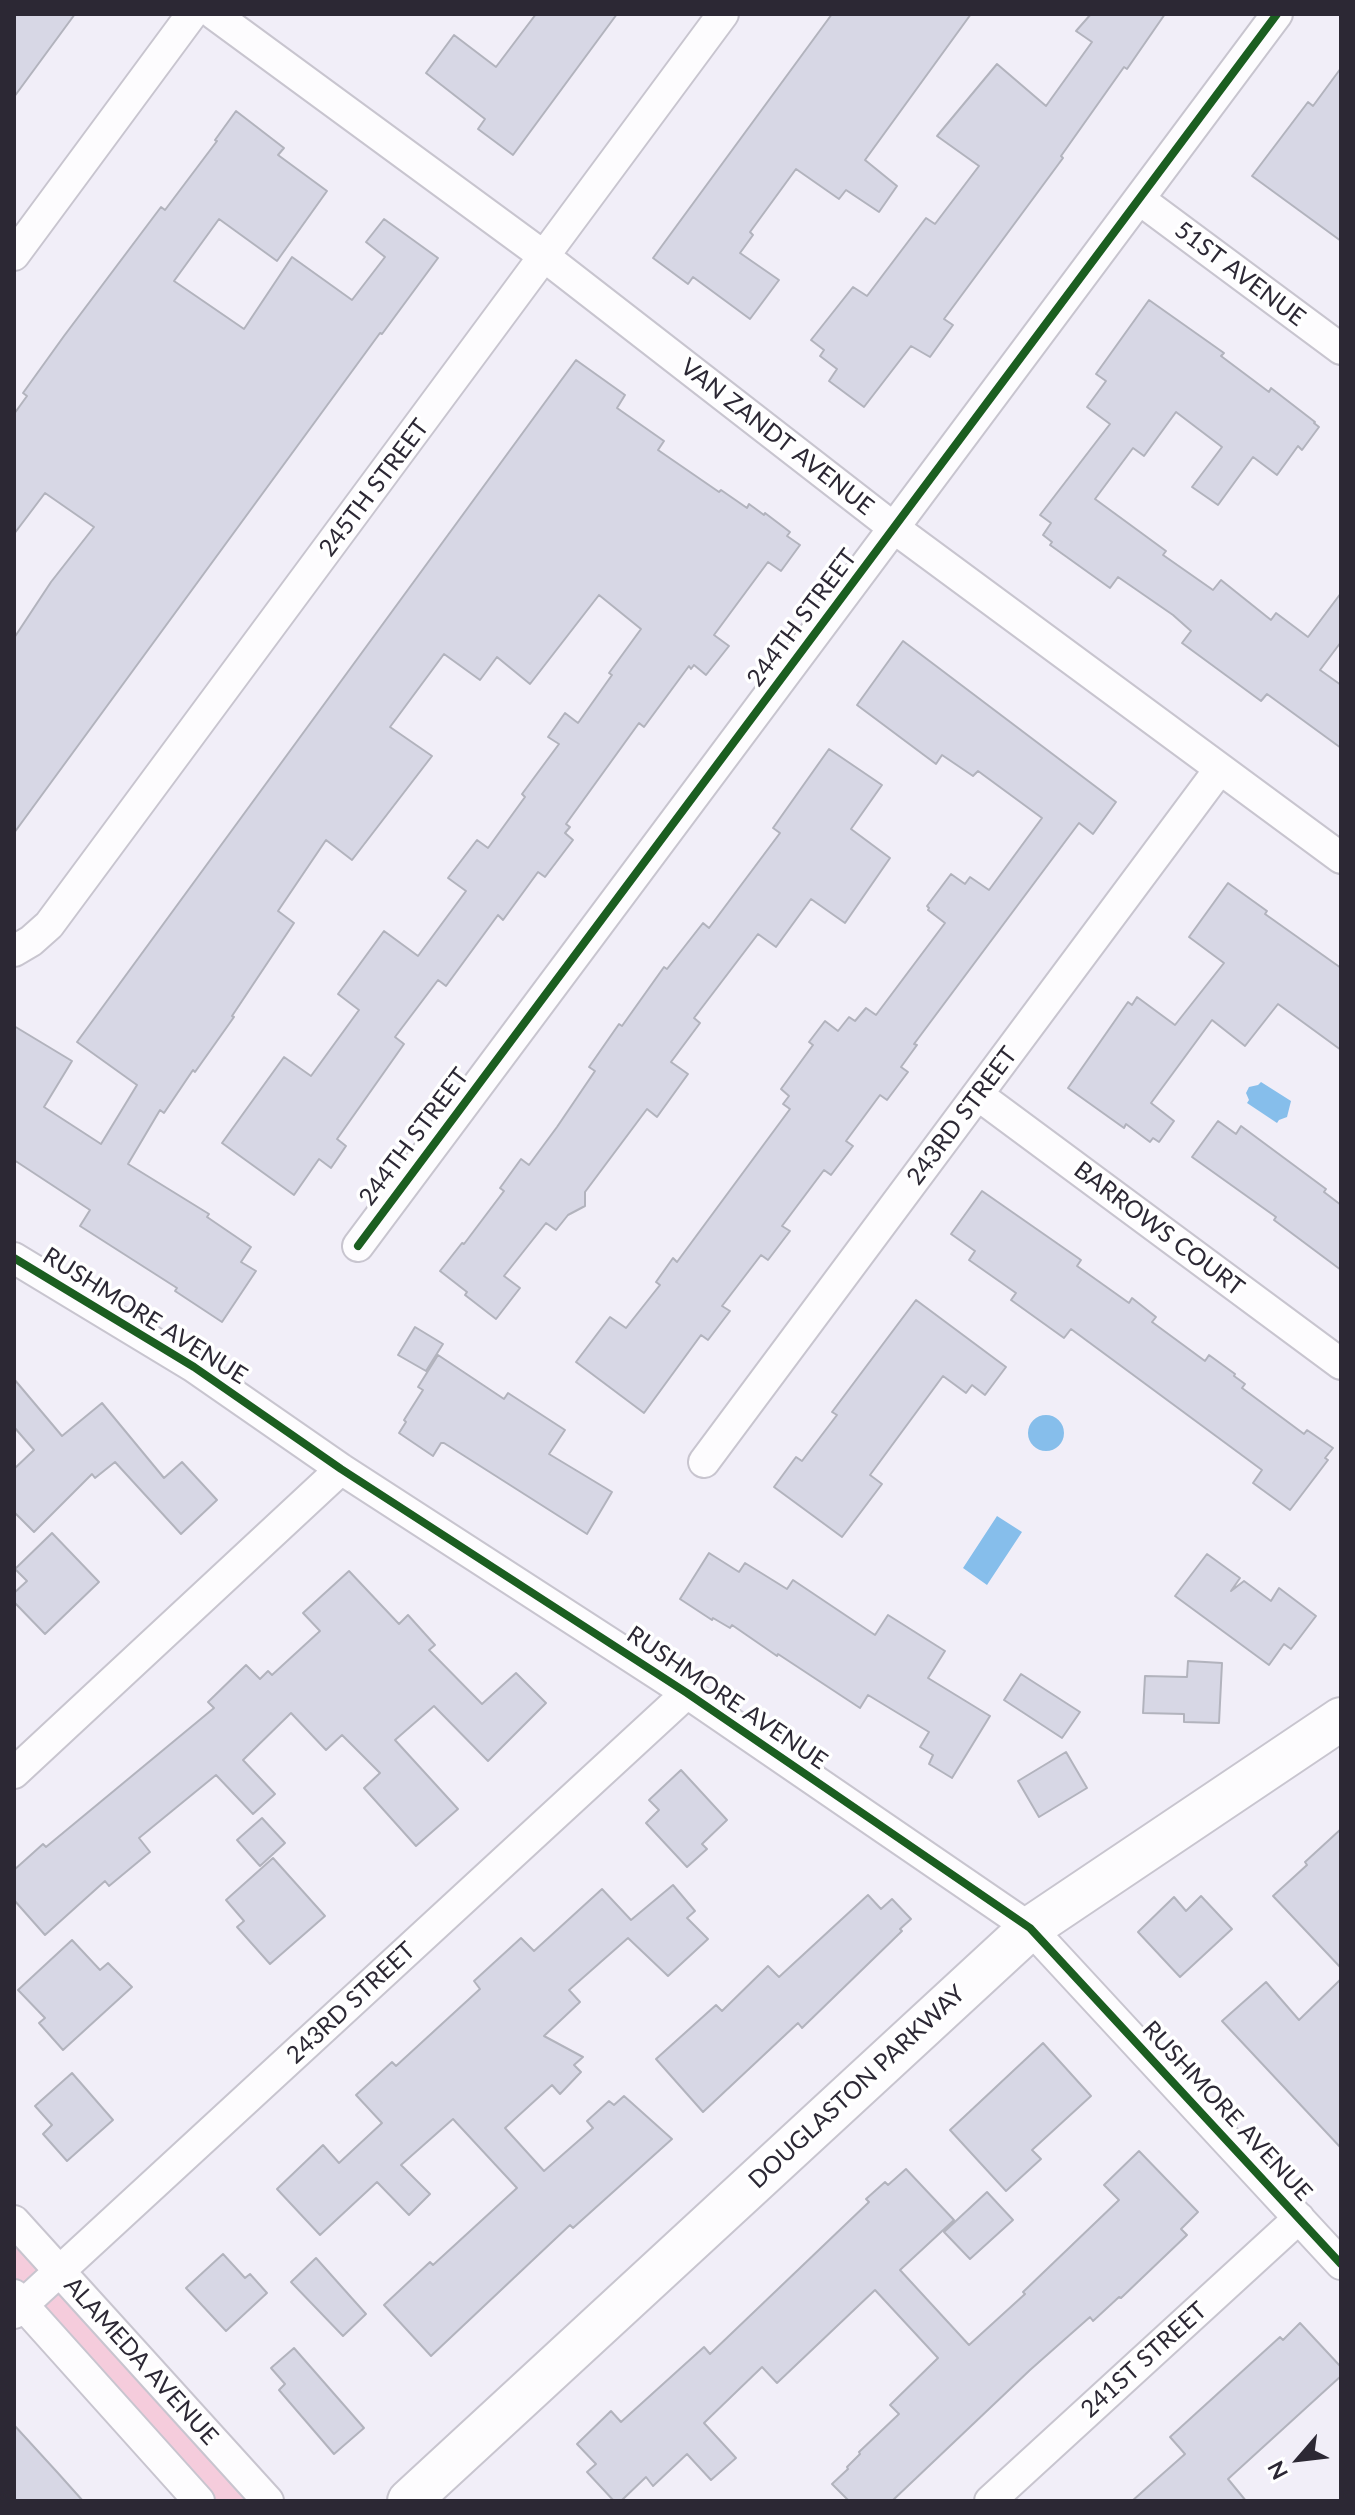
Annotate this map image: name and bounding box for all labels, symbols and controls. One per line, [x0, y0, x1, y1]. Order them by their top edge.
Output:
street label: 51ST AVENUE [1169, 216, 1311, 332]
street label: VAN ZANDT AVENUE [675, 353, 879, 521]
street label: 245TH STREET [313, 414, 435, 562]
street label: 244TH STREET [741, 544, 863, 692]
street label: 243RD STREET [901, 1041, 1023, 1191]
street label: 244TH STREET [353, 1063, 475, 1211]
street label: BARROWS COURT [1068, 1156, 1250, 1302]
street label: RUSHMORE AVENUE [38, 1241, 252, 1391]
street label: RUSHMORE AVENUE [621, 1620, 833, 1776]
street label: 243RD STREET [281, 1936, 421, 2070]
street label: DOUGLASTON PARKWAY [743, 1979, 971, 2195]
street label: RUSHMORE AVENUE [1136, 2015, 1318, 2207]
street label: ALAMEDA AVENUE [58, 2271, 224, 2451]
street label: 241ST STREET [1075, 2296, 1213, 2424]
north arrow [1259, 2419, 1339, 2499]
text: N [1261, 2457, 1293, 2484]

